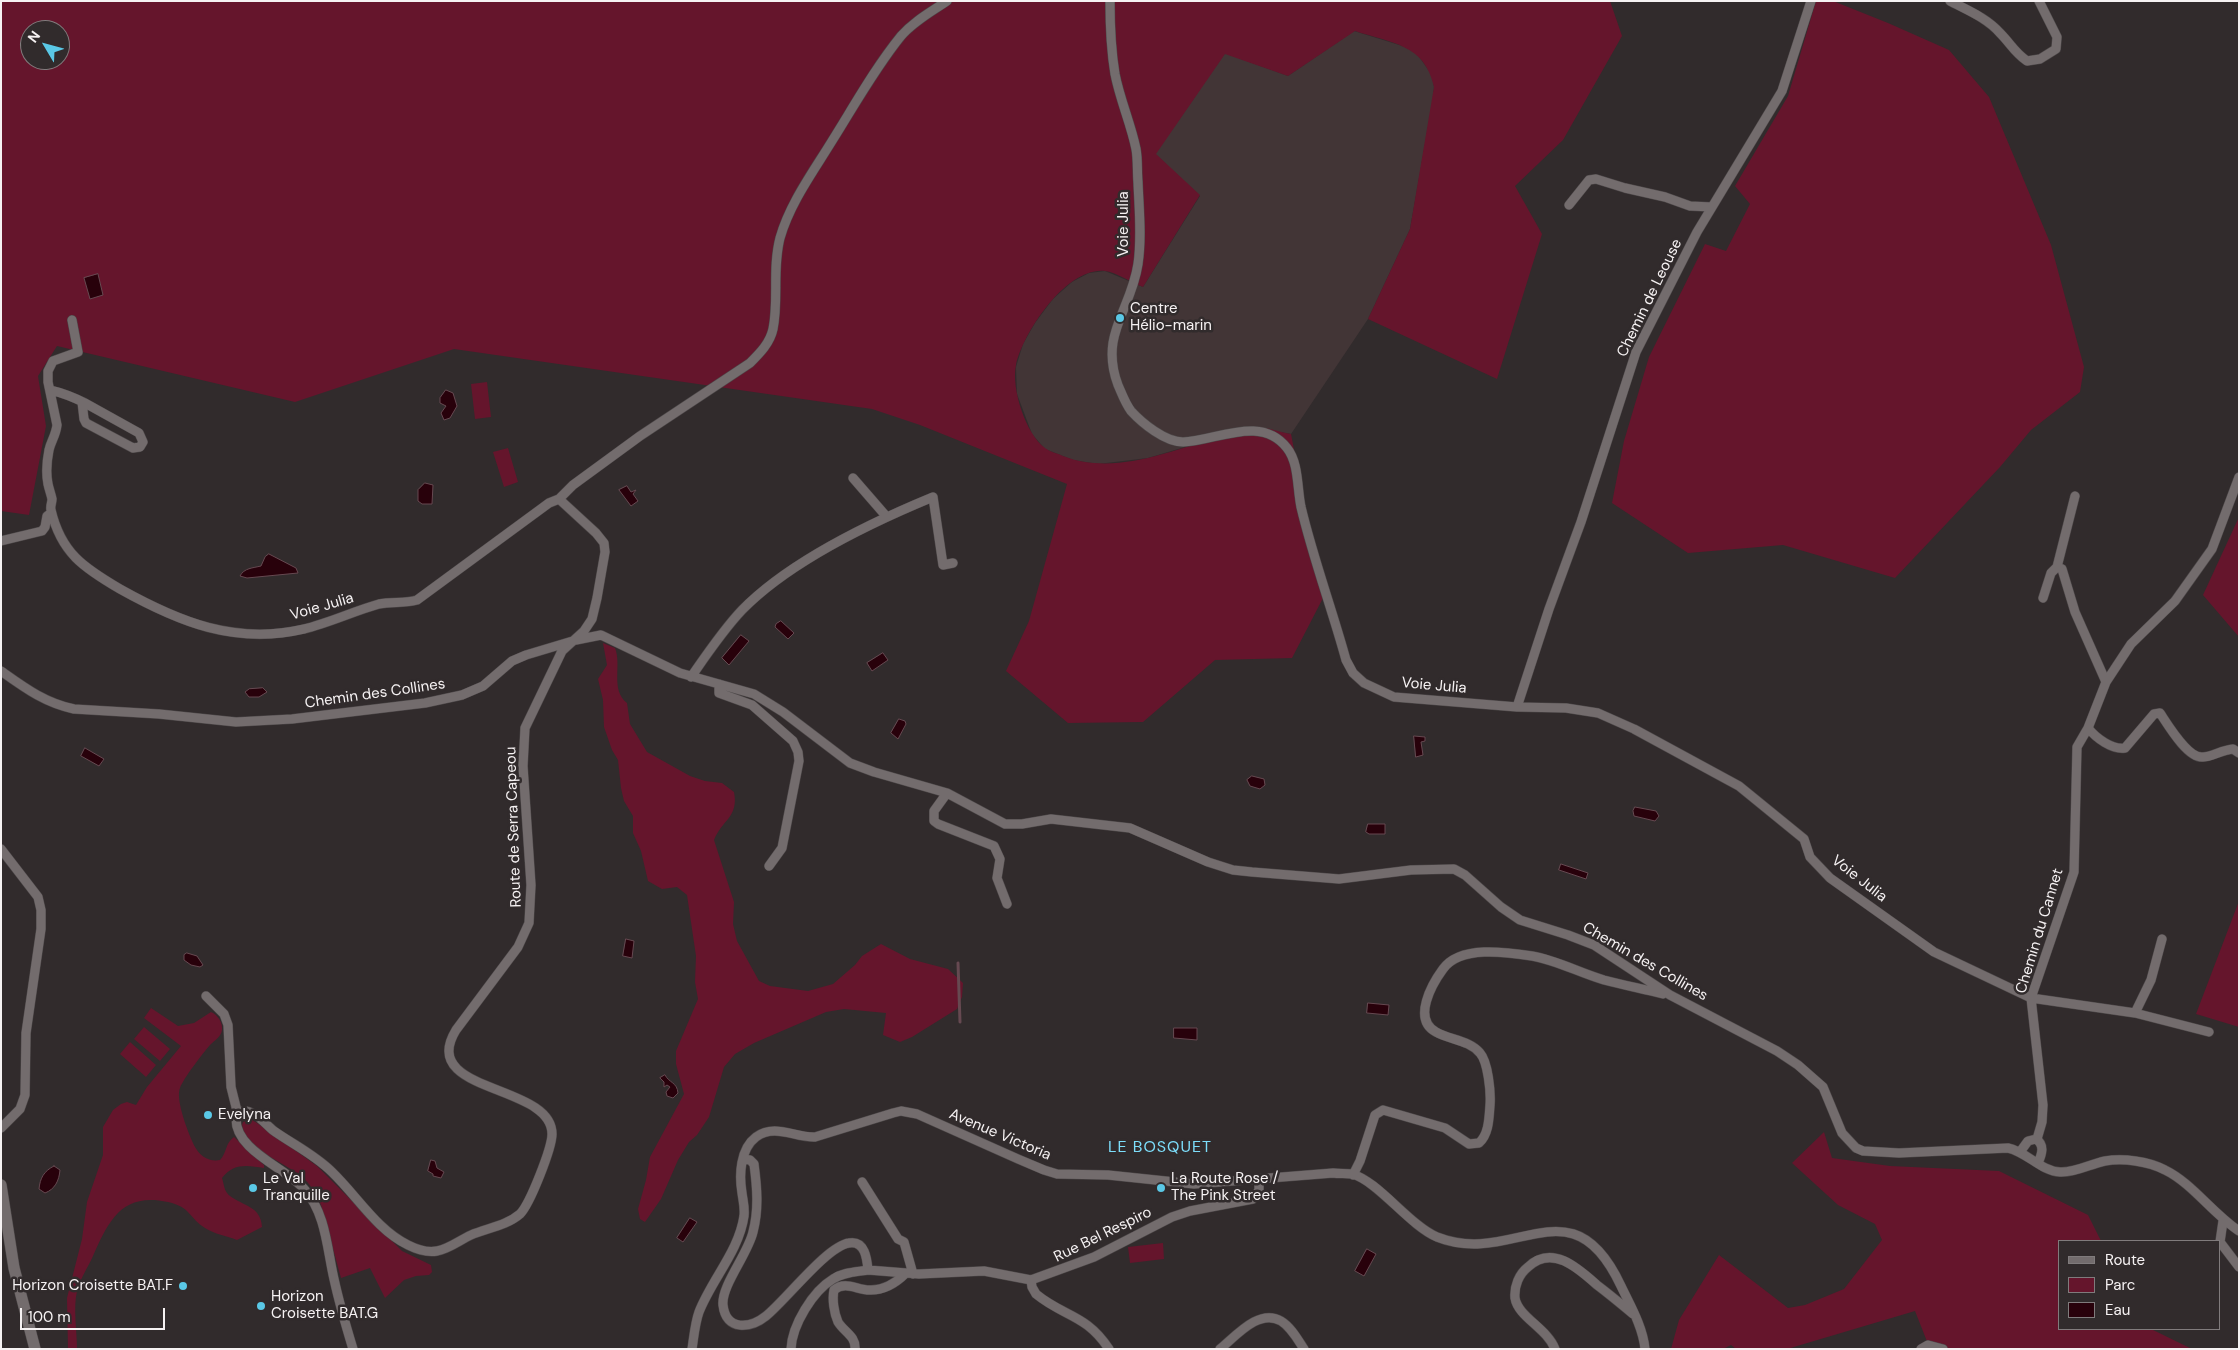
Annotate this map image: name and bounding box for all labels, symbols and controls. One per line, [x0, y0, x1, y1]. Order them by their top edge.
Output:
north arrow [20, 20, 70, 70]
text: N [24, 27, 44, 46]
street label: Voie Julia [1115, 191, 1133, 257]
street label: Chemin de Leouse [1614, 236, 1686, 360]
place label: Centre Hélio-marin [1130, 300, 1212, 335]
marker: Centre Hélio-marin [1114, 312, 1126, 324]
street label: Voie Julia [288, 589, 356, 625]
street label: Voie Julia [1401, 674, 1467, 698]
street label: Chemin des Collines [304, 675, 446, 713]
street label: Route de Serra Capeou [502, 746, 526, 908]
street label: Voie Julia [1828, 852, 1890, 906]
street label: Chemin du Cannet [2012, 866, 2068, 996]
street label: Chemin des Collines [1579, 919, 1711, 1005]
street label: Avenue Victoria [946, 1105, 1054, 1165]
place label: Evelyna [218, 1106, 271, 1124]
marker: Evelyna [202, 1109, 214, 1121]
district label: LE BOSQUET [1107, 1138, 1213, 1158]
place label: Le Val Tranquille [263, 1170, 330, 1205]
place label: La Route Rose / The Pink Street [1171, 1170, 1278, 1205]
marker: Le Val Tranquille [247, 1182, 259, 1194]
marker: La Route Rose / The Pink Street [1155, 1182, 1167, 1194]
street label: Rue Bel Respiro [1051, 1204, 1155, 1266]
legend [2058, 1240, 2220, 1330]
text: Route [2105, 1250, 2145, 1270]
text: Parc [2105, 1275, 2135, 1295]
place label: Horizon Croisette BAT.F [12, 1277, 173, 1295]
marker: Horizon Croisette BAT.F [177, 1280, 189, 1292]
place label: Horizon Croisette BAT.G [271, 1288, 378, 1323]
scale bar [22, 1298, 168, 1330]
marker: Horizon Croisette BAT.G [255, 1300, 267, 1312]
text: Eau [2105, 1300, 2130, 1320]
text: 100 m [28, 1307, 71, 1327]

